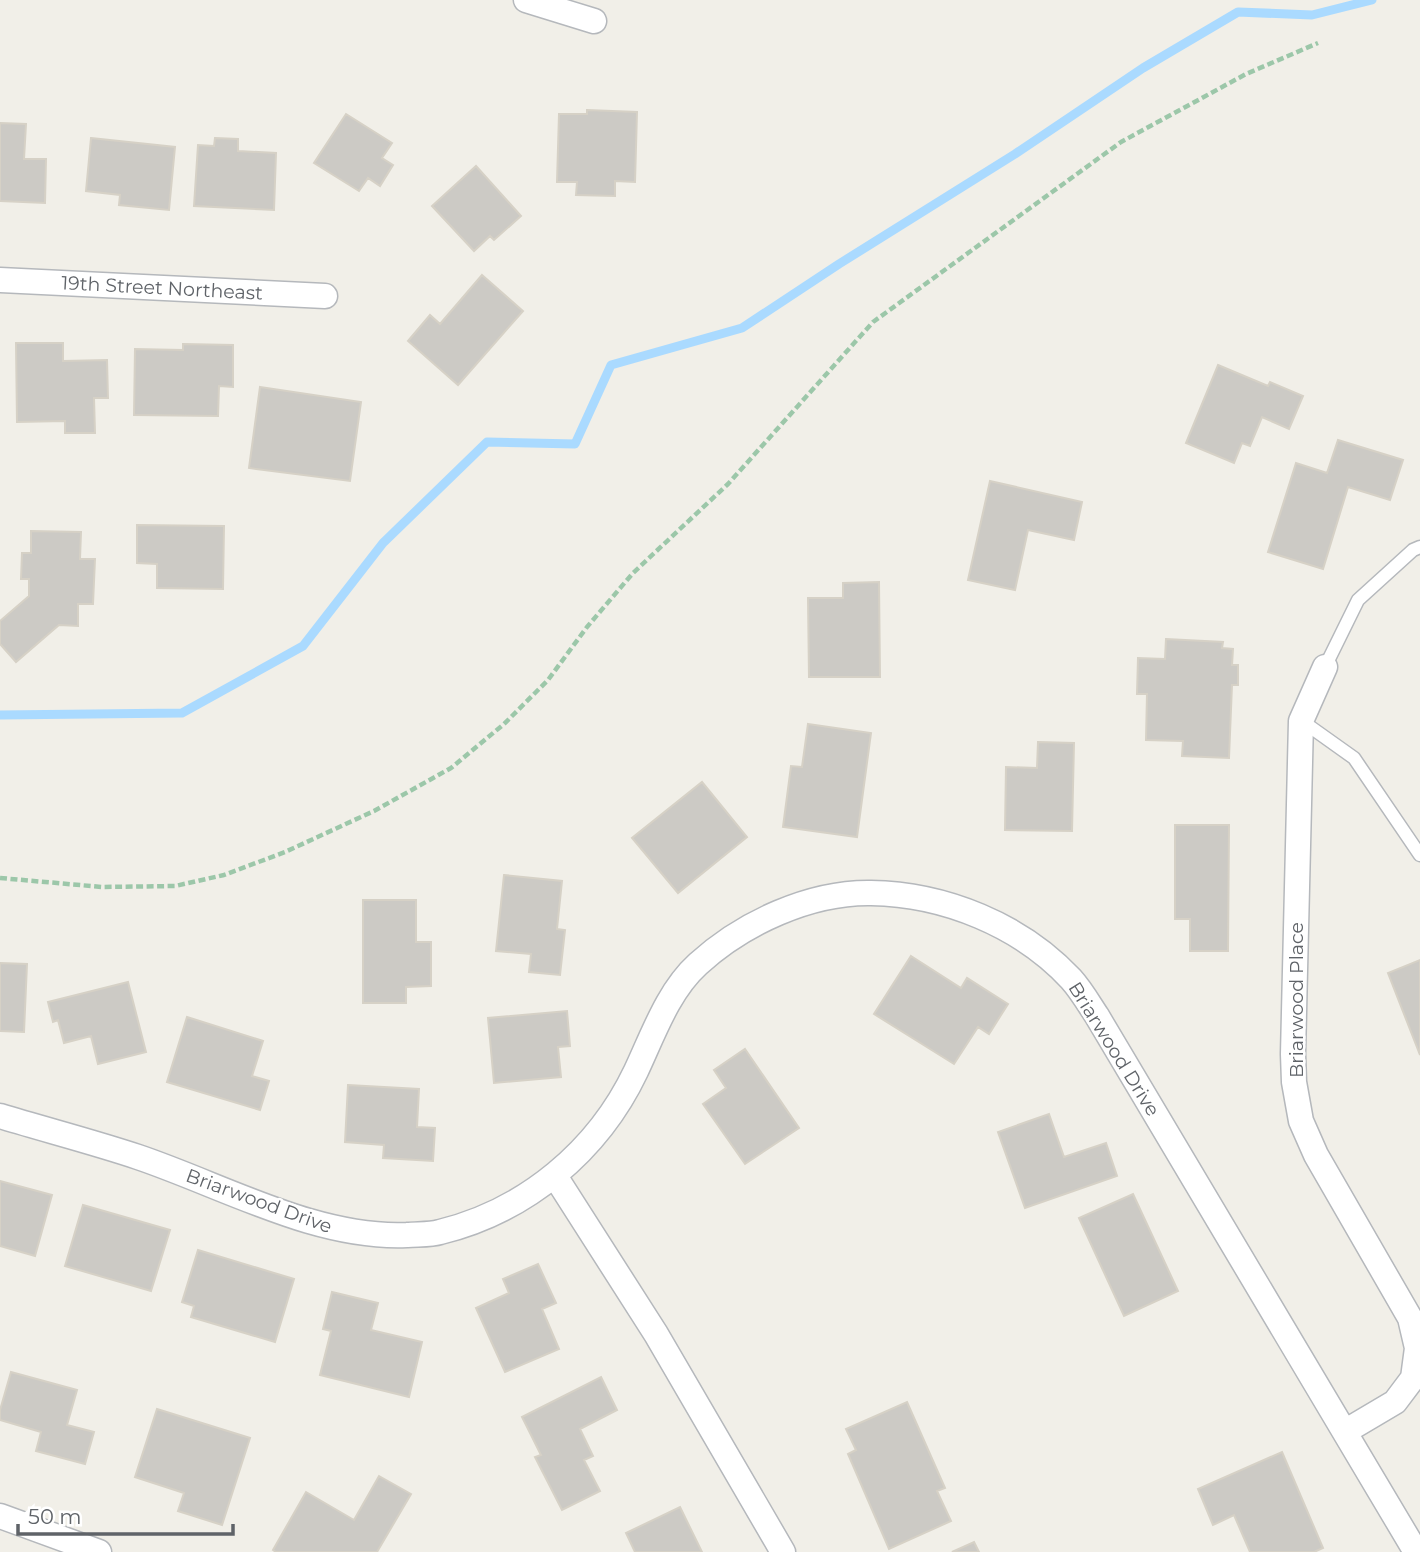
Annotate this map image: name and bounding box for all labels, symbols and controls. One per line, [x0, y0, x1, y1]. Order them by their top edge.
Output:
street label: 19th Street Northeast [61, 271, 264, 305]
street label: Briarwood Place [1285, 922, 1308, 1078]
street label: Briarwood Drive [1063, 978, 1165, 1120]
street label: Briarwood Drive [183, 1164, 335, 1238]
scale bar [18, 1492, 233, 1536]
text: 50 m [28, 1504, 82, 1529]

